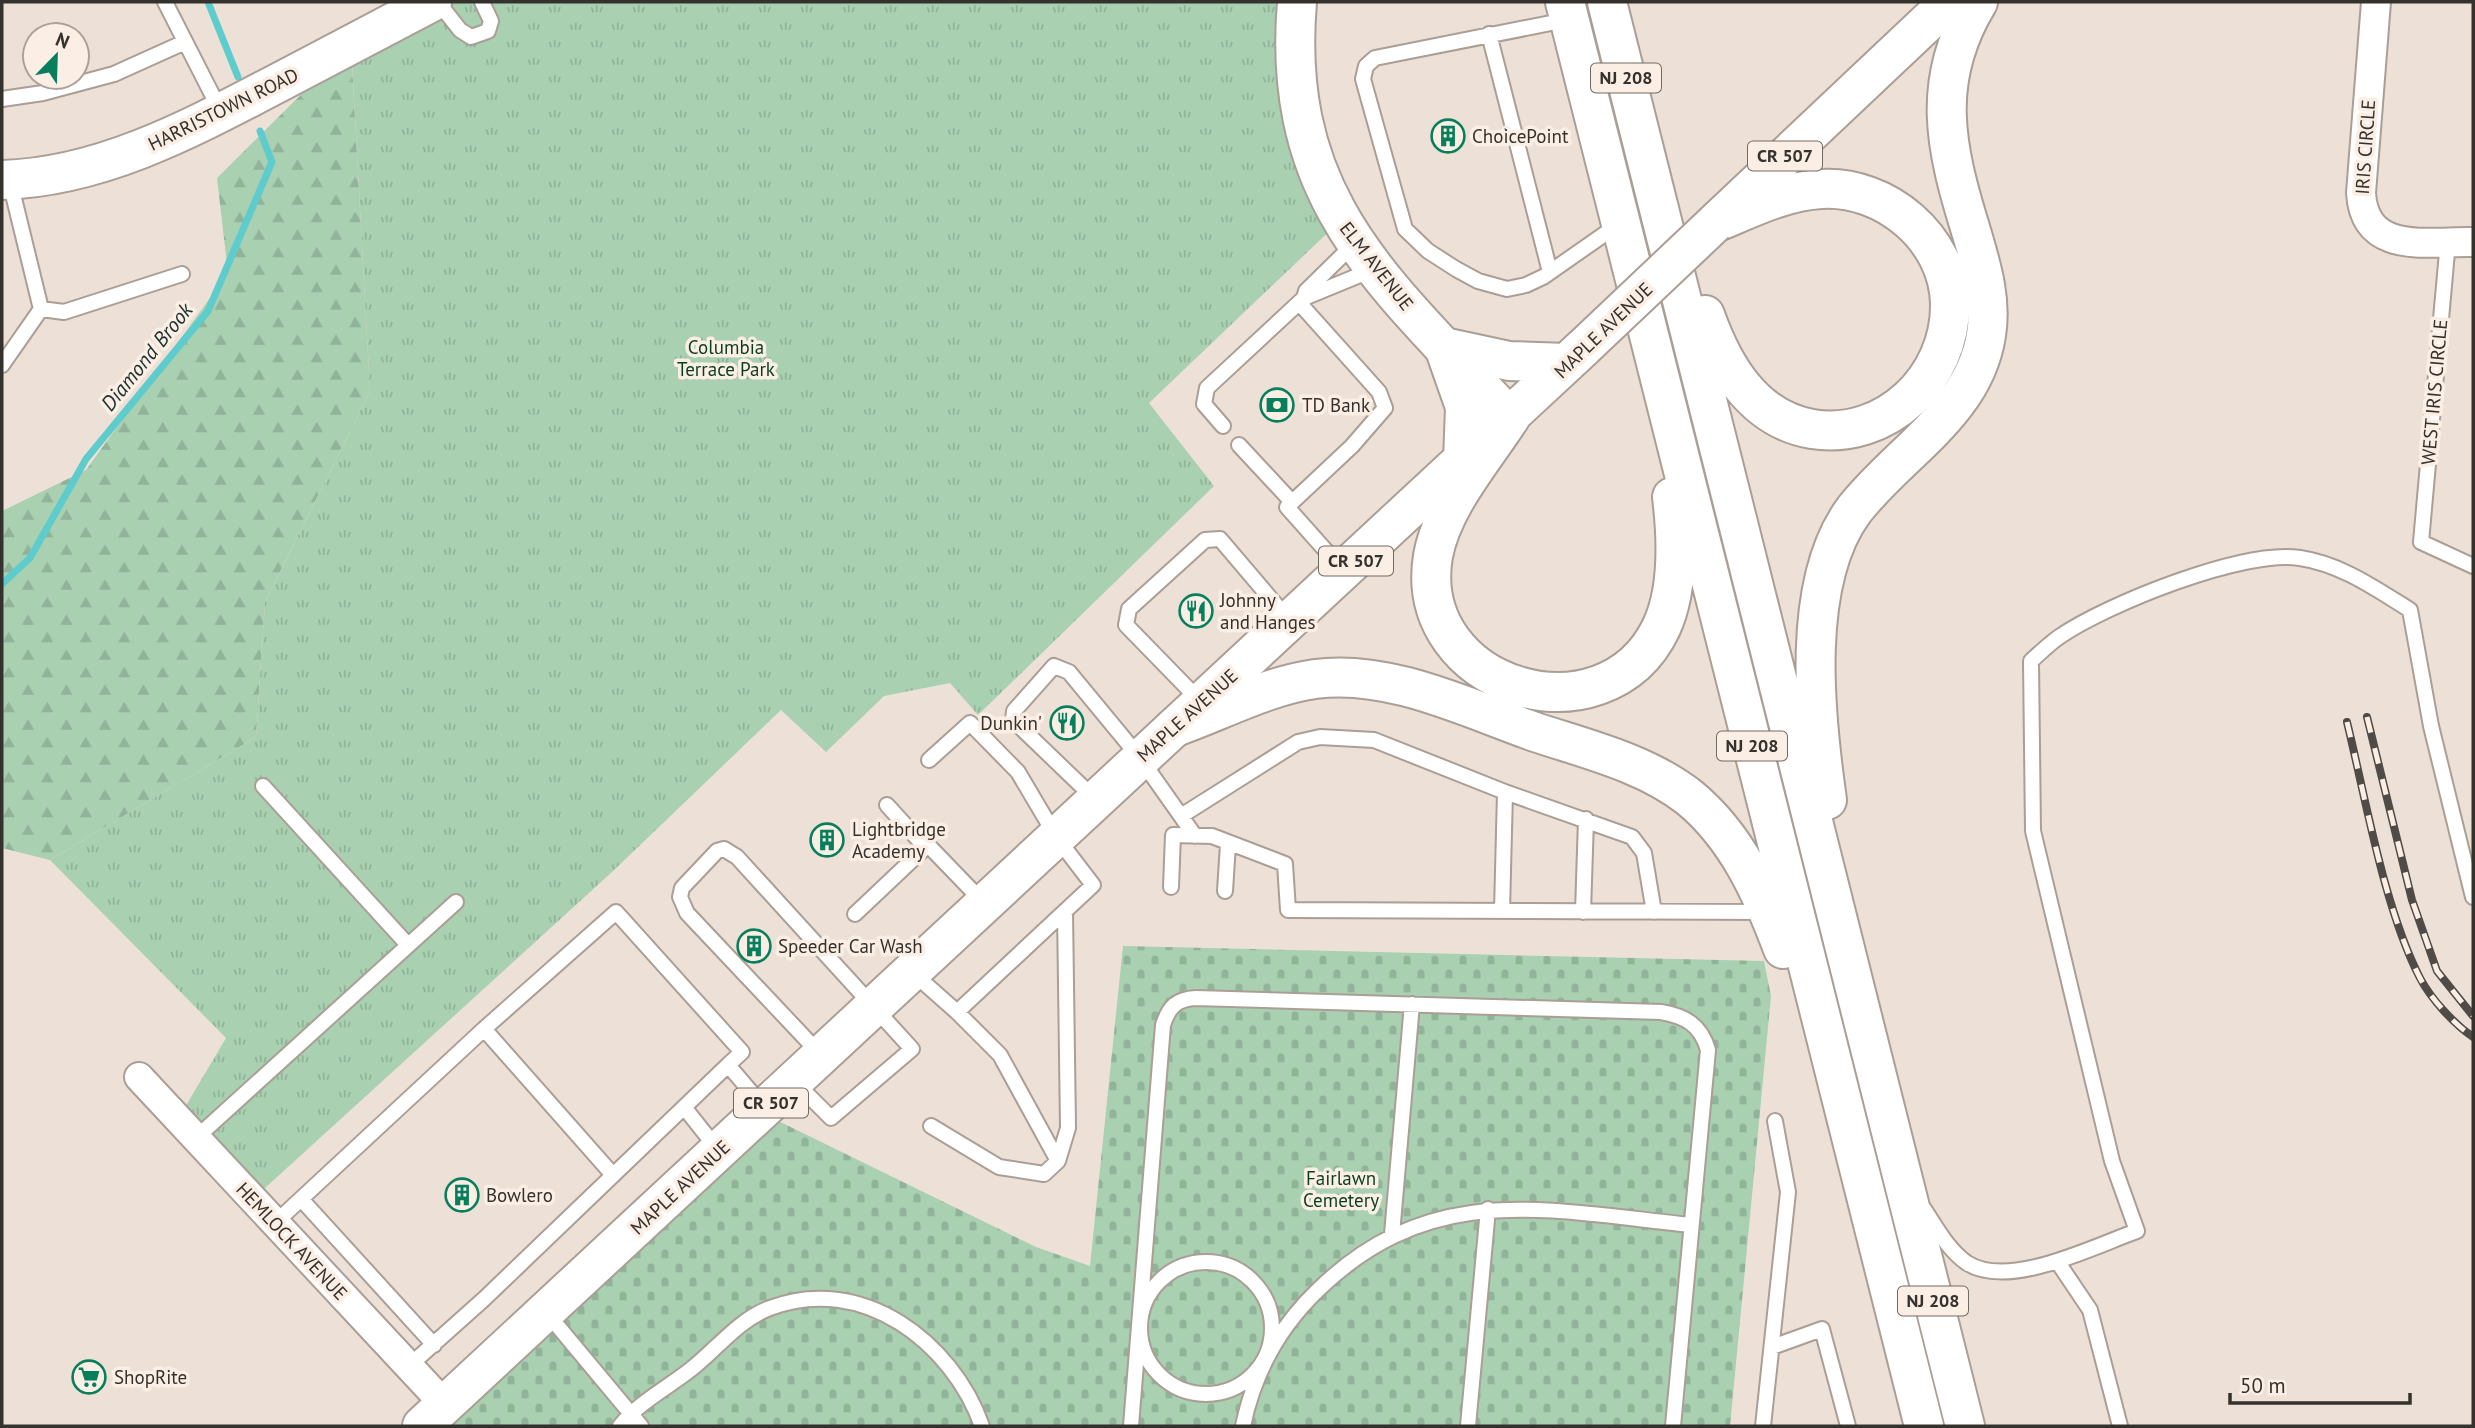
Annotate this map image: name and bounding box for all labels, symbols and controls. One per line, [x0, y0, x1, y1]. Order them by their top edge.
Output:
north arrow [21, 21, 91, 91]
text: N [52, 27, 73, 54]
street label: HARRISTOWN ROAD [144, 62, 302, 156]
road number: NJ 208 [1591, 64, 1661, 92]
street label: IRIS CIRCLE [2350, 99, 2380, 195]
building icon: ChoicePoint [1429, 117, 1467, 155]
place label: ChoicePoint [1472, 124, 1569, 148]
road number: CR 507 [1748, 141, 1822, 170]
street label: ELM AVENUE [1335, 217, 1419, 315]
street label: MAPLE AVENUE [1549, 277, 1657, 383]
water label: Diamond Brook [95, 296, 199, 416]
street label: WEST IRIS CIRCLE [2416, 318, 2452, 466]
park label: Columbia Terrace Park [677, 335, 775, 381]
bank icon: TD Bank [1258, 386, 1296, 424]
place label: TD Bank [1302, 393, 1370, 417]
road number: CR 507 [1319, 546, 1393, 576]
place label: Johnny and Hanges [1219, 588, 1316, 634]
restaurant icon: Johnny and Hanges [1177, 592, 1215, 630]
street label: MAPLE AVENUE [1131, 663, 1243, 767]
restaurant icon: Dunkin' [1048, 704, 1086, 742]
place label: Dunkin' [980, 711, 1042, 735]
road number: NJ 208 [1717, 732, 1787, 760]
place label: Lightbridge Academy [852, 817, 946, 863]
building icon: Lightbridge Academy [808, 821, 846, 859]
building icon: Speeder Car Wash [735, 927, 773, 965]
place label: Speeder Car Wash [778, 934, 923, 958]
road number: CR 507 [734, 1088, 808, 1118]
street label: MAPLE AVENUE [625, 1135, 735, 1239]
park label: Fairlawn Cemetery [1303, 1166, 1379, 1212]
building icon: Bowlero [443, 1176, 481, 1214]
street label: HEMLOCK AVENUE [231, 1177, 353, 1305]
place label: Bowlero [486, 1183, 553, 1207]
road number: NJ 208 [1898, 1286, 1968, 1316]
supermarket icon: ShopRite [70, 1358, 108, 1396]
scale bar [2230, 1362, 2410, 1406]
place label: ShopRite [114, 1365, 187, 1389]
text: 50 m [2240, 1372, 2286, 1399]

